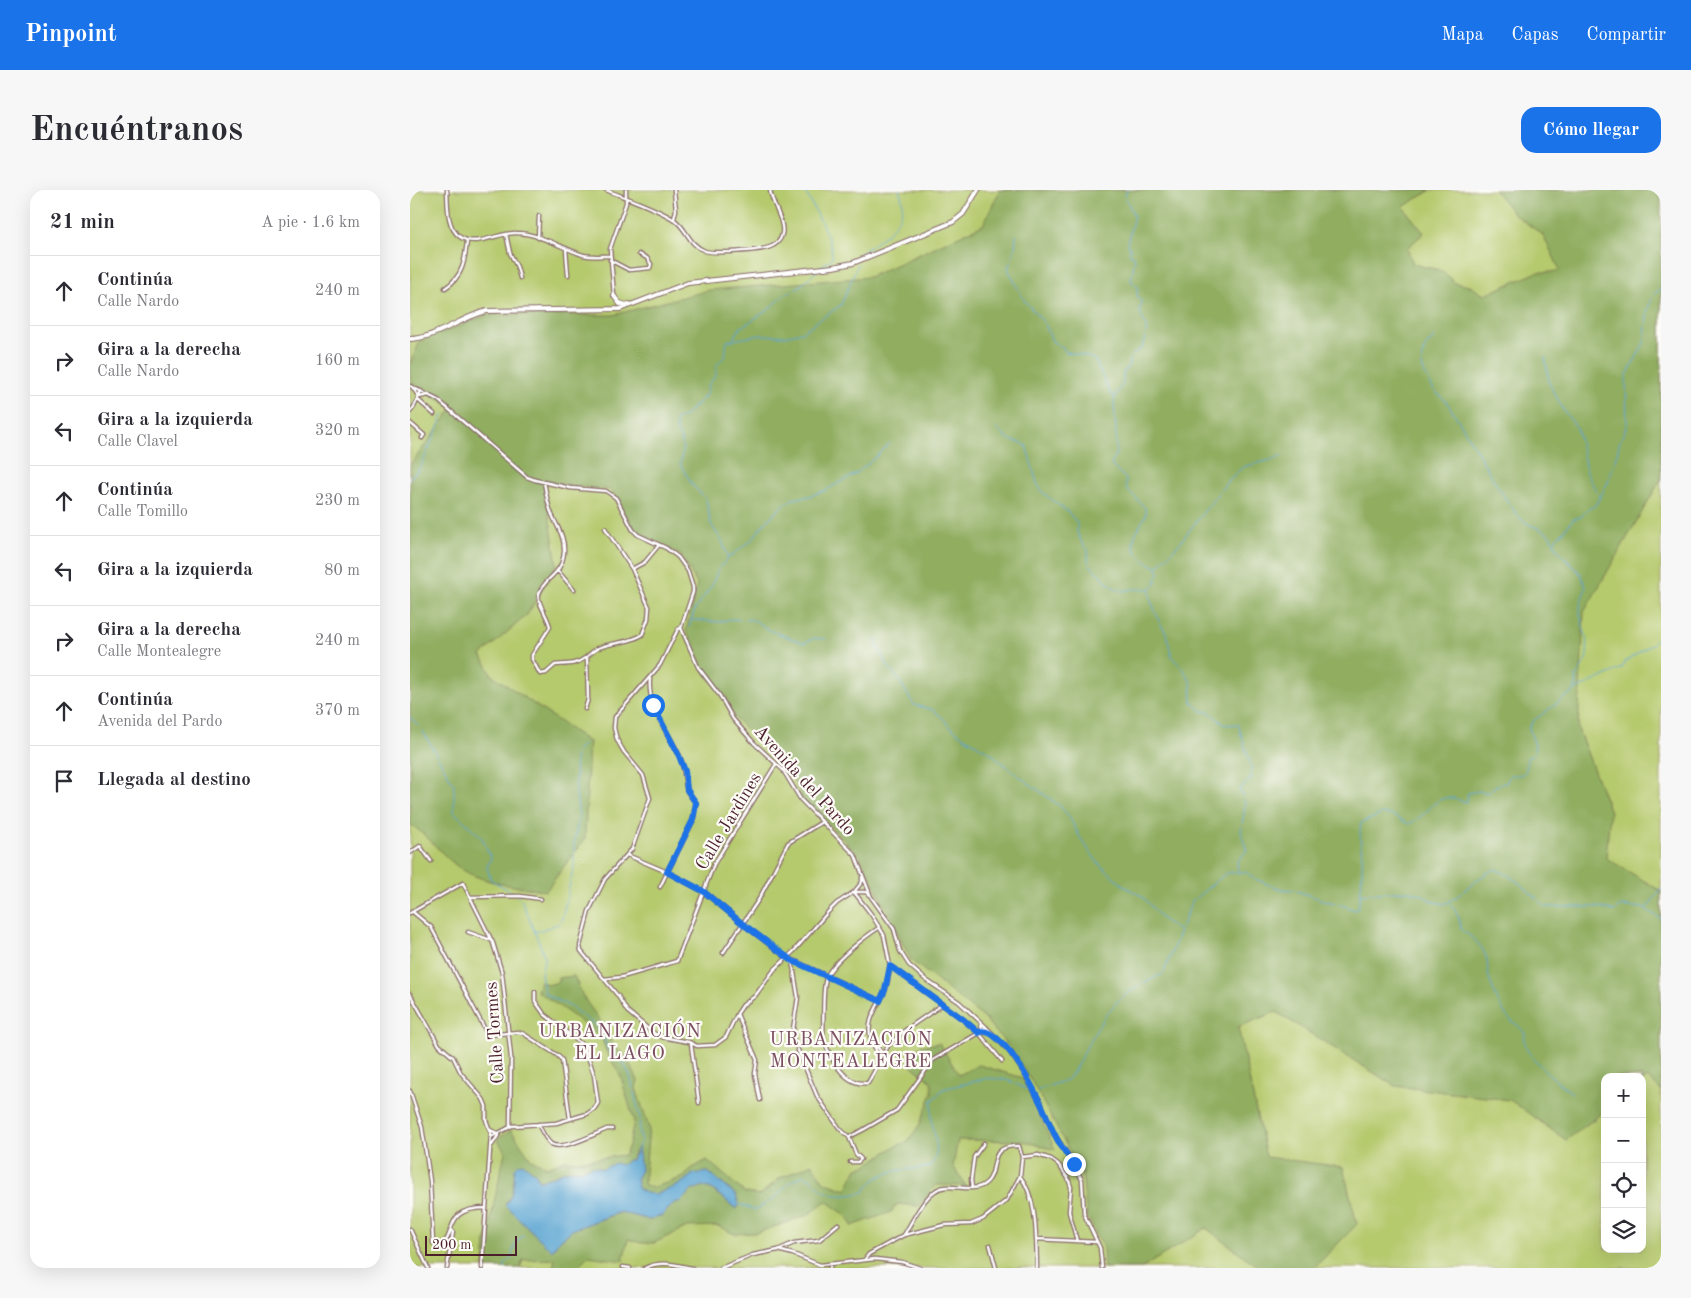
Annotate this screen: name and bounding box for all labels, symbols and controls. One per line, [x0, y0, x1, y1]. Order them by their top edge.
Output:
text: Pinpoint [25, 23, 117, 47]
text: Mapa [1441, 26, 1484, 44]
text: Capas [1512, 26, 1559, 44]
text: Compartir [1587, 26, 1666, 44]
button: Cómo llegar [1521, 107, 1661, 153]
text: Encuéntranos [30, 113, 243, 148]
text: 21 min [50, 212, 115, 233]
text: A pie · 1.6 km [261, 215, 360, 231]
text: Continúa [97, 271, 173, 290]
icon: ahead [50, 277, 78, 305]
text: 240 m [315, 283, 360, 299]
text: Calle Nardo [97, 294, 179, 310]
text: Gira a la derecha [97, 341, 241, 360]
icon: right [50, 347, 78, 375]
text: 160 m [315, 353, 360, 369]
text: Calle Nardo [97, 364, 179, 380]
text: Gira a la izquierda [97, 411, 253, 430]
icon: left [50, 417, 78, 445]
text: 320 m [315, 423, 360, 439]
text: Calle Clavel [97, 434, 178, 450]
text: Continúa [97, 481, 173, 500]
icon: ahead [50, 487, 78, 515]
text: 230 m [315, 493, 360, 509]
text: Calle Tomillo [97, 504, 188, 520]
icon: left [50, 557, 78, 585]
text: Gira a la izquierda [97, 561, 253, 580]
text: 80 m [324, 563, 360, 579]
text: Gira a la derecha [97, 621, 241, 640]
icon: right [50, 627, 78, 655]
text: 240 m [315, 633, 360, 649]
text: Calle Montealegre [97, 644, 221, 660]
text: Continúa [97, 691, 173, 710]
route start [642, 694, 665, 717]
icon: ahead [50, 697, 78, 725]
text: 370 m [315, 703, 360, 719]
text: Avenida del Pardo [97, 714, 222, 730]
street label: Avenida del Pardo [750, 722, 858, 839]
icon: arrive [50, 767, 78, 795]
street label: Calle Jardines [693, 770, 765, 873]
text: Llegada al destino [97, 771, 251, 790]
street label: Calle Tormes [482, 981, 508, 1085]
district label: URBANIZACIÓN EL LAGO [538, 1018, 702, 1064]
district label: URBANIZACIÓN MONTEALEGRE [769, 1026, 933, 1072]
map controls [1601, 1073, 1646, 1253]
button: + [1601, 1073, 1646, 1118]
button: − [1601, 1118, 1646, 1163]
route end [1063, 1153, 1086, 1176]
button: locate [1601, 1163, 1646, 1208]
button: layers [1601, 1208, 1646, 1253]
scale bar [425, 1233, 518, 1256]
text: 200 m [432, 1238, 471, 1252]

